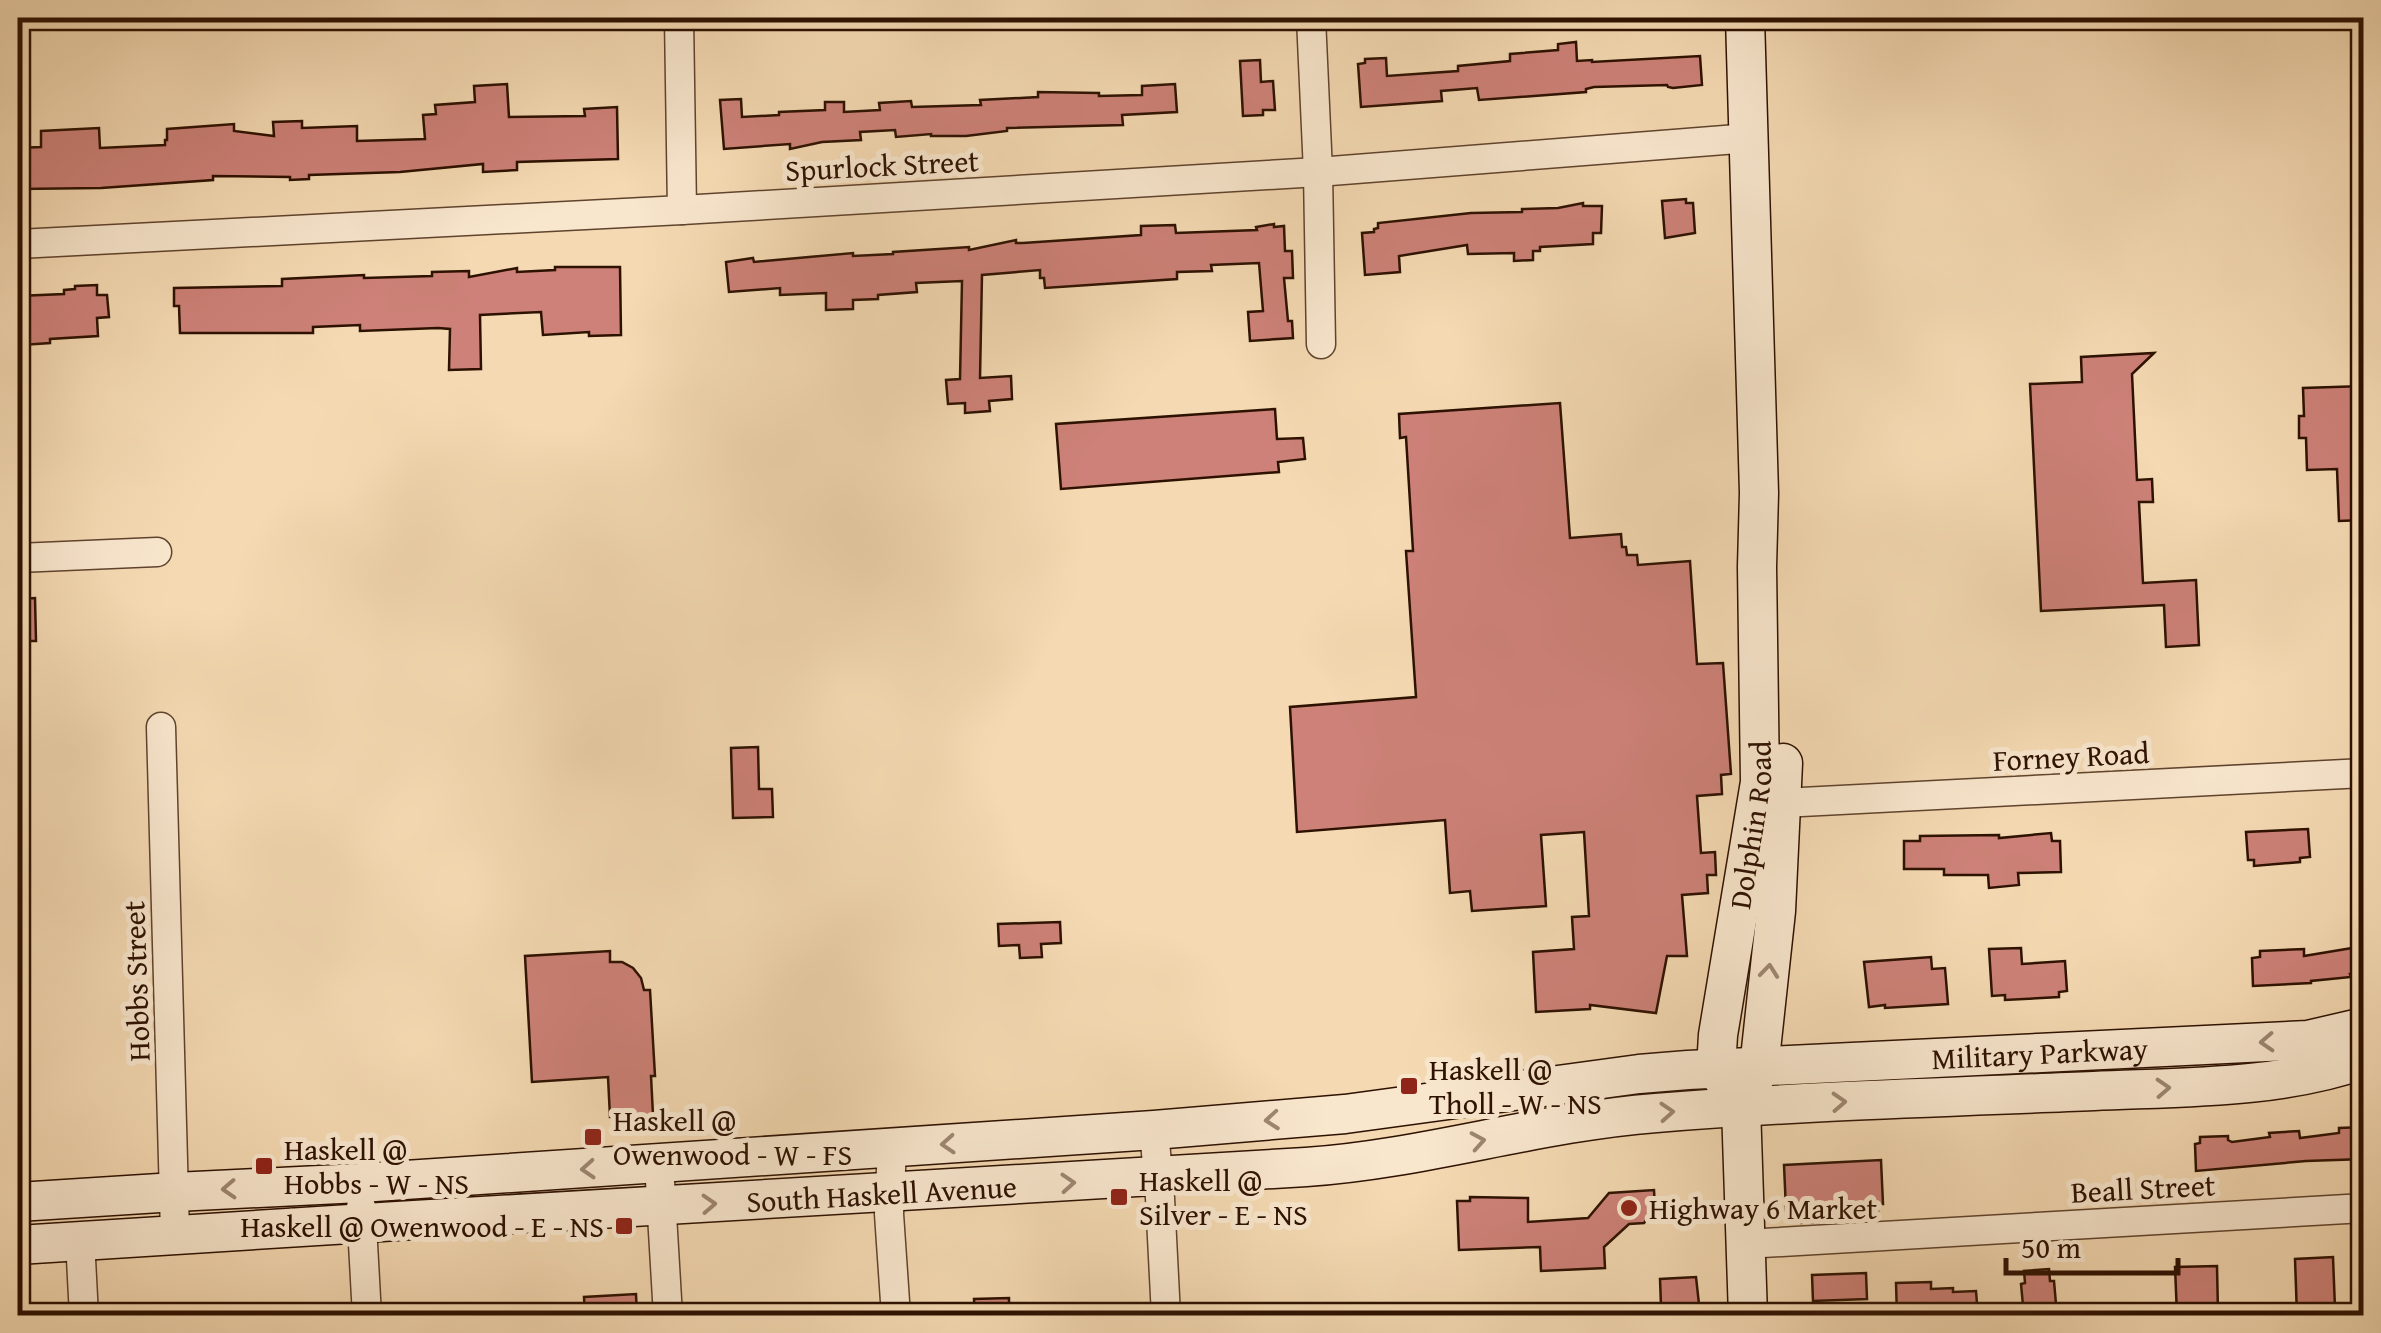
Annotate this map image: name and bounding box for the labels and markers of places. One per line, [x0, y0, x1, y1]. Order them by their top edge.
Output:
place label: Haskell @ Tholl - W - NS [1429, 1047, 1602, 1125]
marker: Haskell @ Tholl - W - NS [1398, 1075, 1420, 1097]
place label: Haskell @ Owenwood - W - FS [613, 1098, 852, 1176]
marker: Haskell @ Owenwood - W - FS [582, 1126, 604, 1148]
place label: Haskell @ Hobbs - W - NS [284, 1127, 469, 1205]
marker: Haskell @ Hobbs - W - NS [253, 1155, 275, 1177]
place label: Haskell @ Silver - E - NS [1139, 1158, 1308, 1236]
marker: Haskell @ Silver - E - NS [1108, 1186, 1130, 1208]
place label: Highway 6 Market [1649, 1186, 1878, 1230]
marker: Highway 6 Market [1618, 1197, 1640, 1219]
place label: Haskell @ Owenwood - E - NS [241, 1204, 604, 1248]
marker: Haskell @ Owenwood - E - NS [613, 1215, 635, 1237]

